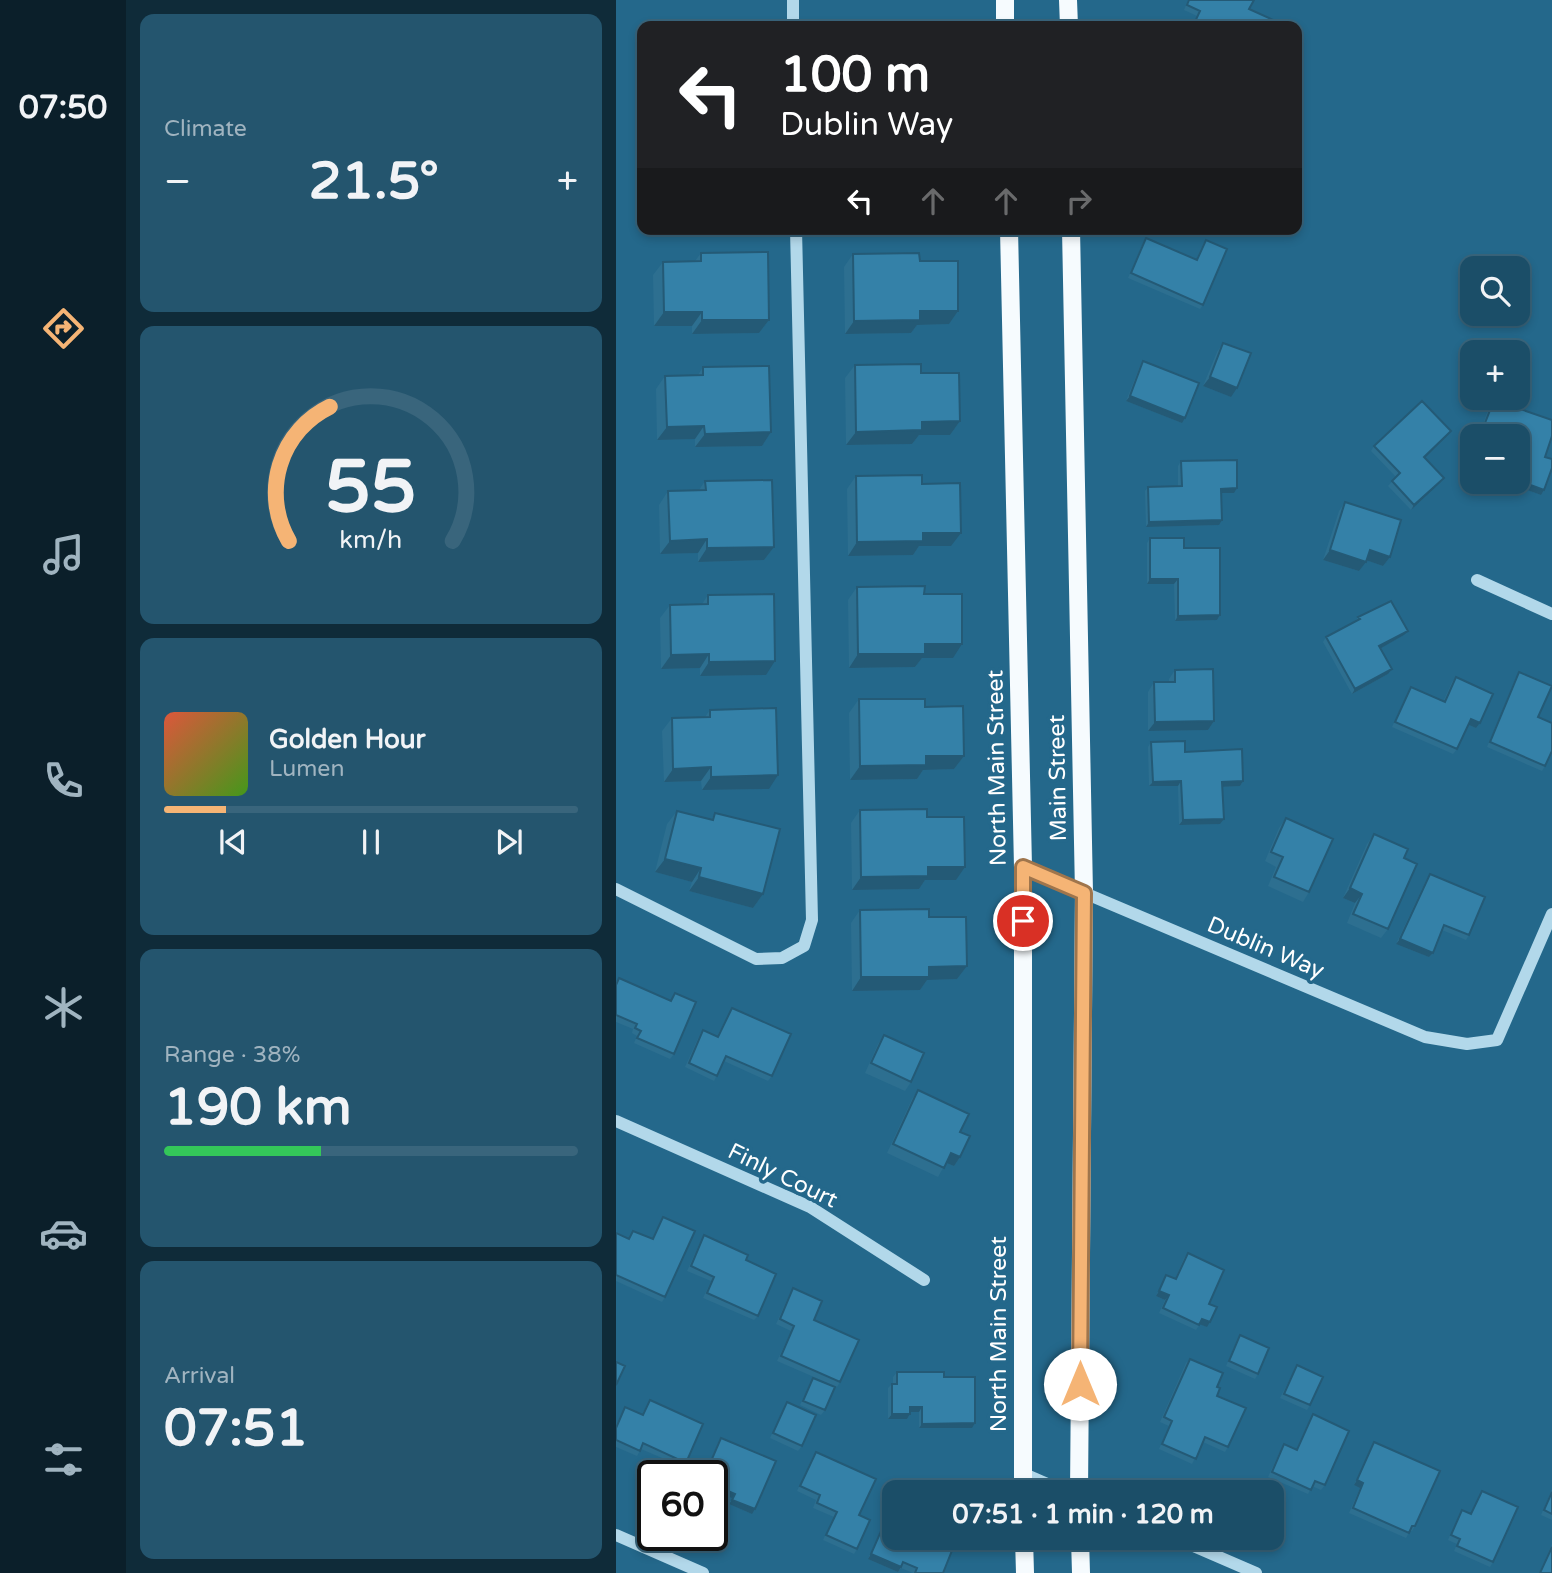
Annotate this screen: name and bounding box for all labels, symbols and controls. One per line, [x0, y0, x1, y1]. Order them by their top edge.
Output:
text: 100 m [780, 46, 930, 105]
icon: left [665, 49, 756, 140]
text: 07:50 [19, 89, 107, 127]
text: Dublin Way [780, 106, 953, 144]
text: Climate [164, 115, 247, 143]
text: 21.5° [309, 150, 439, 213]
text: − [164, 159, 191, 205]
text: + [557, 159, 578, 205]
icon: left [841, 182, 879, 220]
icon: ahead [914, 182, 952, 220]
icon: ahead [987, 182, 1025, 220]
icon: right [1060, 182, 1098, 220]
map controls [1460, 256, 1530, 494]
button: search [1460, 256, 1530, 326]
icon: directions [39, 304, 88, 353]
button: + [1460, 340, 1530, 410]
button: − [1460, 424, 1530, 494]
text: 55 [325, 444, 417, 532]
text: km/h [340, 524, 402, 554]
icon: music [39, 530, 88, 579]
street label: North Main Street [981, 669, 1013, 866]
street label: Main Street [1043, 714, 1073, 842]
text: Golden Hour [269, 724, 426, 755]
text: Lumen [269, 755, 344, 783]
icon: phone [39, 756, 88, 805]
icon: previous [214, 823, 252, 861]
icon: pause [352, 823, 390, 861]
icon: next [490, 823, 528, 861]
pin [993, 891, 1053, 951]
icon: arrive [1004, 902, 1042, 940]
street label: Dublin Way [1203, 911, 1328, 985]
icon: climate [39, 983, 88, 1032]
text: Range · 38% [164, 1041, 300, 1069]
text: 190 km [164, 1076, 352, 1139]
street label: Finly Court [723, 1137, 842, 1215]
icon: car [39, 1209, 88, 1258]
street label: North Main Street [985, 1236, 1013, 1432]
position arrow [1043, 1347, 1117, 1421]
text: Arrival [164, 1362, 235, 1390]
text: 07:51 [164, 1397, 308, 1460]
icon: filters [39, 1435, 88, 1484]
speed limit sign: 60 [637, 1460, 728, 1551]
text: 07:51 · 1 min · 120 m [952, 1499, 1214, 1530]

